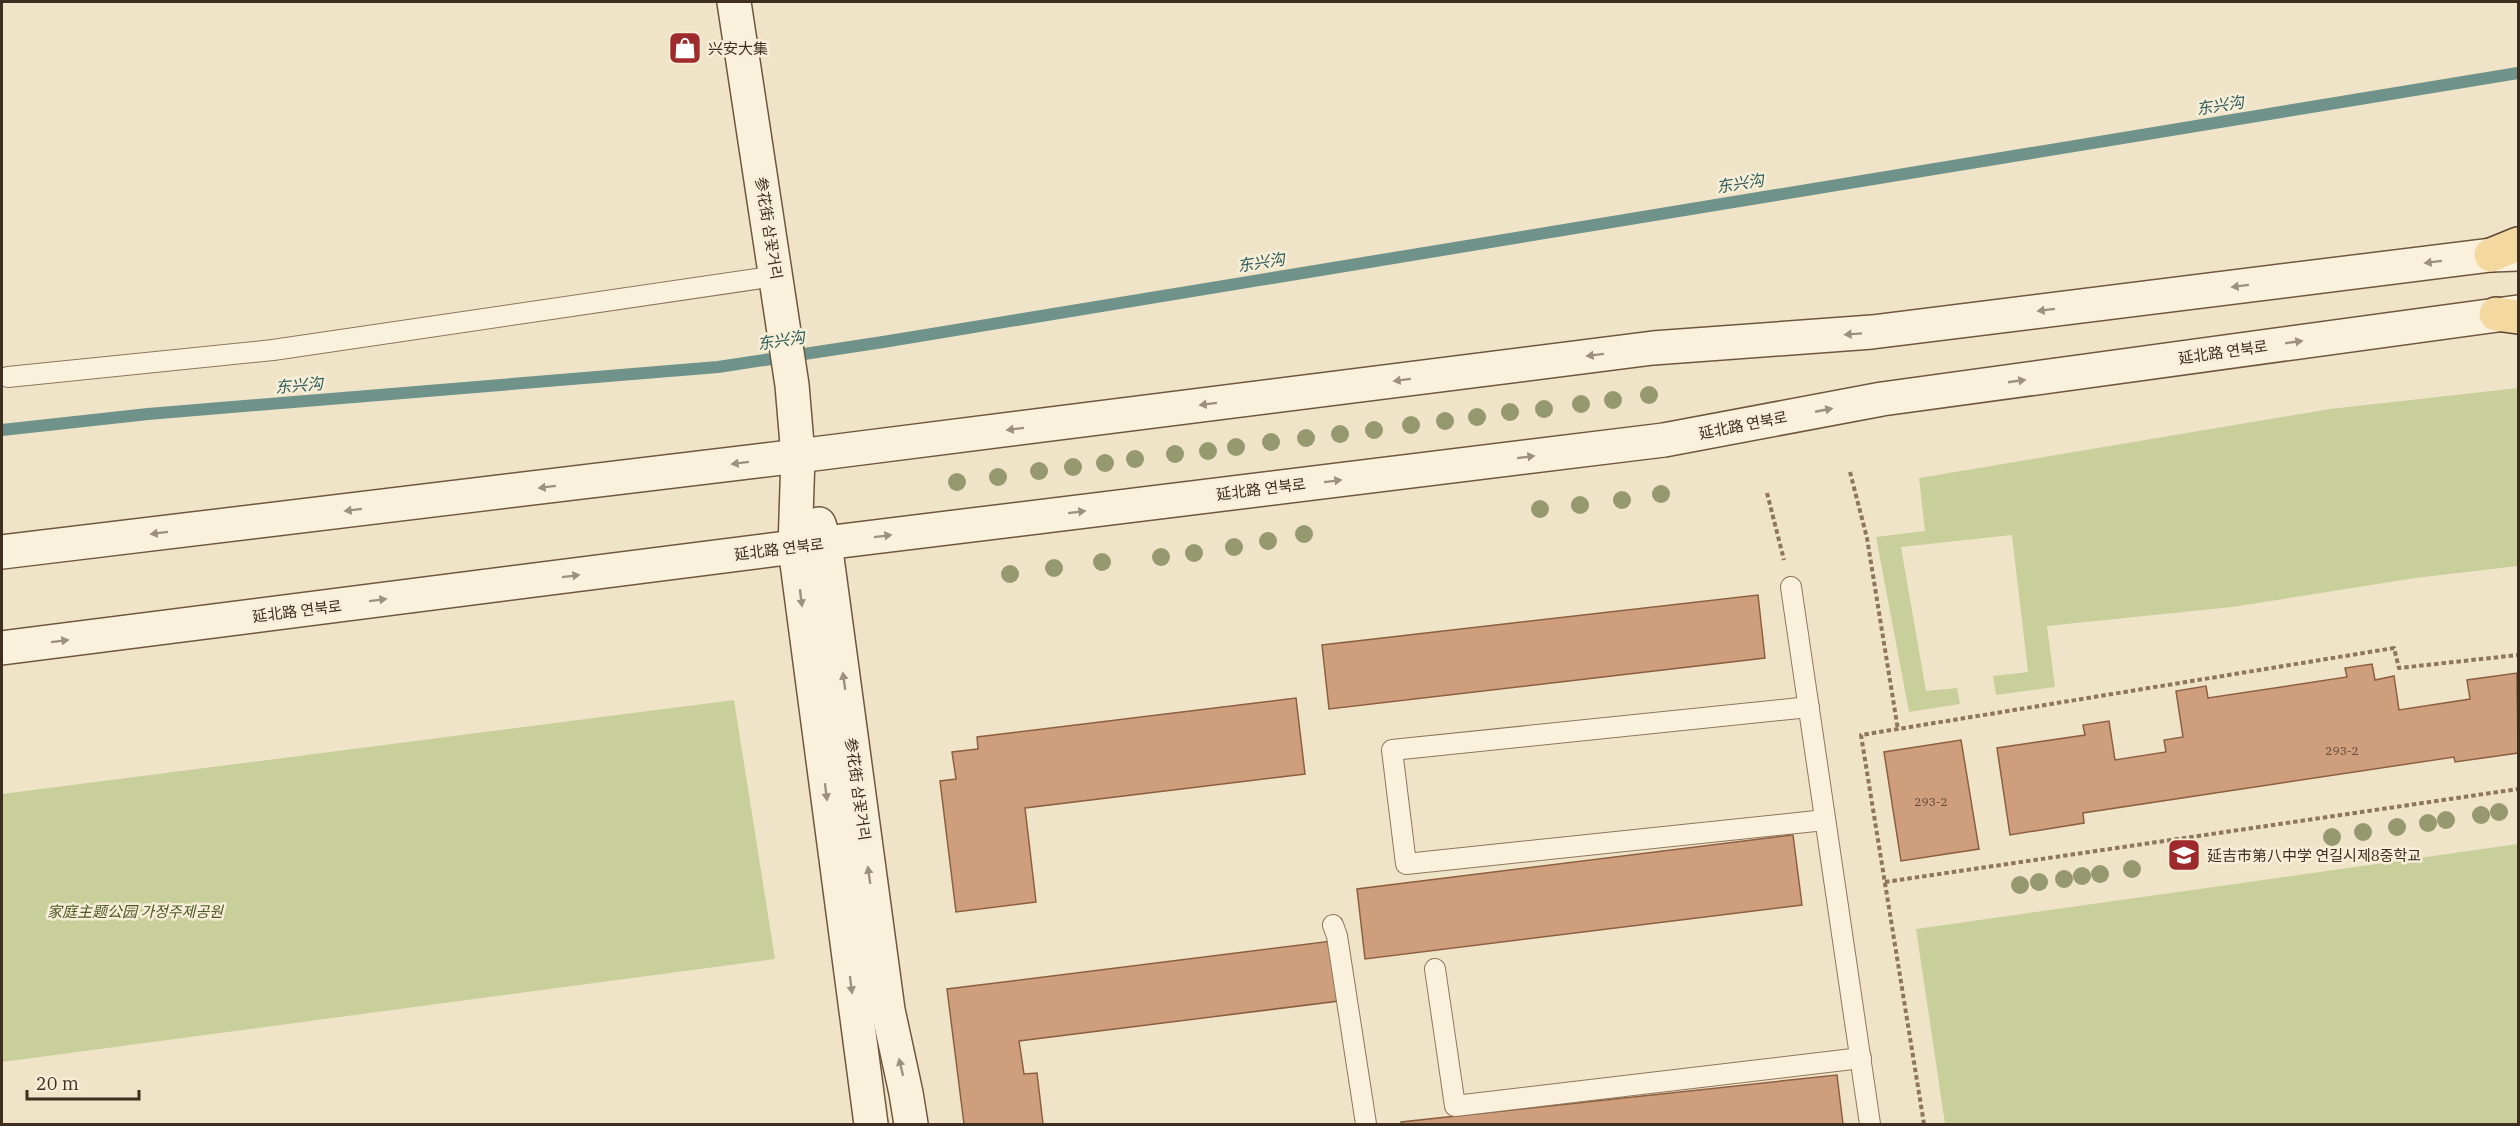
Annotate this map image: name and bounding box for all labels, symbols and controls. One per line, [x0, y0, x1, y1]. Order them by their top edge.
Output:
shop icon: 兴安大集 [667, 30, 703, 66]
place label: 兴安大集 [708, 39, 768, 58]
water label: 东兴沟 [2195, 91, 2247, 119]
water label: 东兴沟 [1715, 169, 1767, 197]
street label: 参花街 삼꽃거리 [752, 175, 786, 281]
water label: 东兴沟 [1236, 248, 1288, 276]
one-way arrow [2424, 257, 2443, 267]
one-way arrow [2230, 281, 2249, 291]
one-way arrow [2037, 306, 2056, 315]
water label: 东兴沟 [756, 326, 808, 354]
one-way arrow [1843, 329, 1862, 338]
street label: 延北路 연북로 [2177, 336, 2269, 368]
one-way arrow [2284, 338, 2303, 347]
one-way arrow [1586, 351, 1605, 360]
water label: 东兴沟 [274, 373, 326, 397]
one-way arrow [1392, 375, 1411, 384]
one-way arrow [2008, 376, 2027, 385]
one-way arrow [1199, 400, 1218, 409]
one-way arrow [1815, 405, 1834, 414]
street label: 延北路 연북로 [1697, 407, 1789, 443]
one-way arrow [1005, 424, 1024, 433]
one-way arrow [1517, 452, 1536, 462]
one-way arrow [731, 458, 750, 468]
street label: 延北路 연북로 [1215, 474, 1307, 504]
one-way arrow [1323, 476, 1342, 485]
one-way arrow [537, 482, 556, 491]
one-way arrow [343, 505, 362, 515]
one-way arrow [1067, 507, 1086, 517]
one-way arrow [150, 528, 169, 538]
one-way arrow [874, 531, 893, 541]
street label: 延北路 연북로 [733, 534, 825, 564]
one-way arrow [562, 571, 581, 580]
one-way arrow [797, 589, 806, 608]
street label: 延北路 연북로 [251, 596, 343, 626]
one-way arrow [369, 596, 388, 605]
one-way arrow [50, 636, 69, 646]
one-way arrow [839, 672, 848, 691]
street label: 参花街 삼꽃거리 [841, 736, 875, 842]
house number: 293-2 [2325, 743, 2359, 758]
one-way arrow [822, 782, 831, 801]
house number: 293-2 [1914, 794, 1948, 809]
school or university icon: 延吉市第八中学 연길시제8중학교 [2166, 837, 2202, 873]
place label: 延吉市第八中学 연길시제8중학교 [2207, 846, 2421, 865]
one-way arrow [865, 865, 874, 884]
park label: 家庭主题公园 가정주제공원 [47, 902, 224, 921]
one-way arrow [847, 976, 856, 995]
one-way arrow [895, 1058, 905, 1076]
scale bar [27, 1063, 140, 1101]
text: 20 m [36, 1072, 79, 1095]

